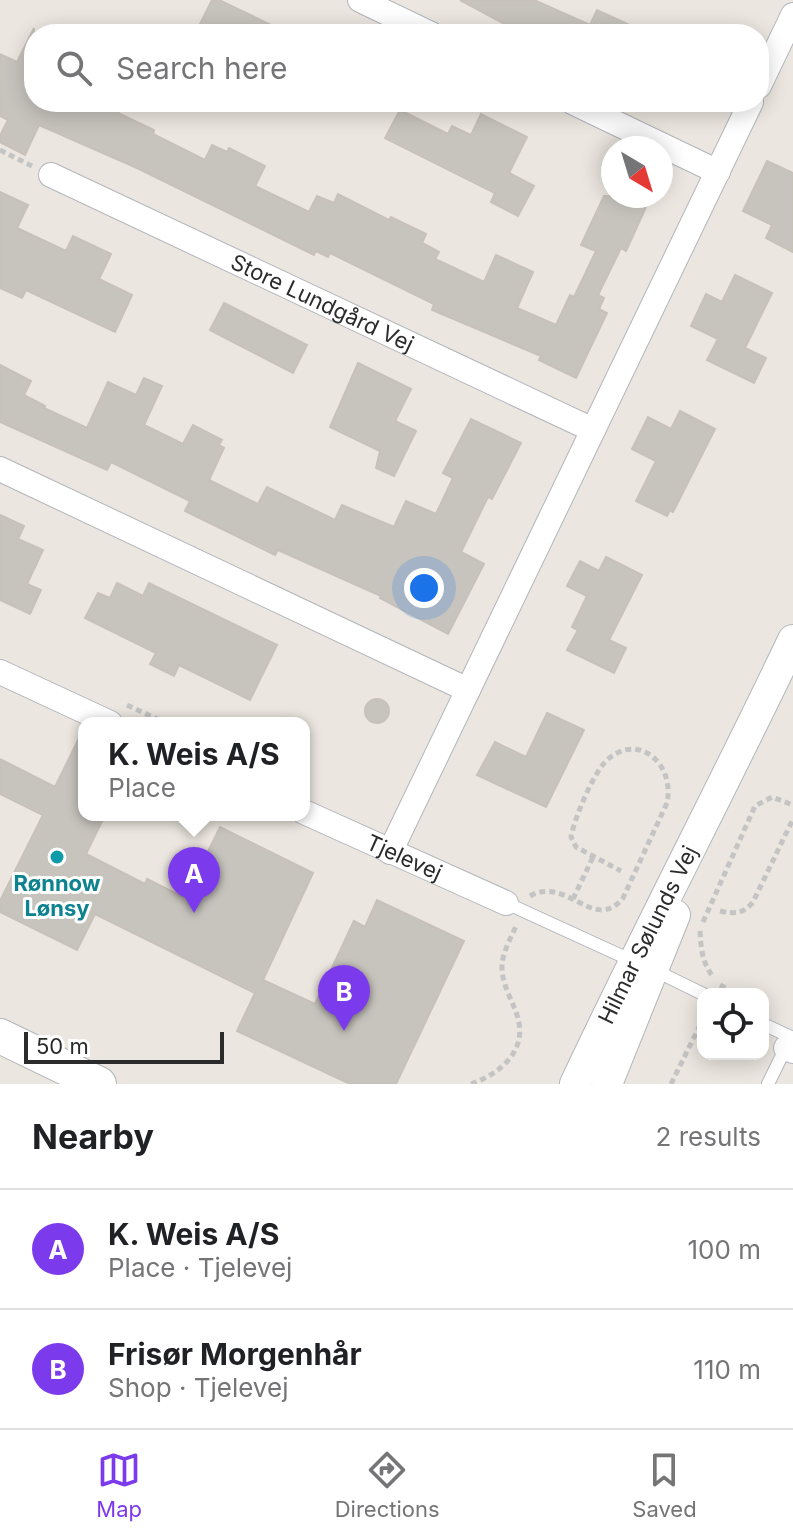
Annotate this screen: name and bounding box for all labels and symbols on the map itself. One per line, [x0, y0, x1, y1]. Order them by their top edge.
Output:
north arrow [601, 136, 673, 208]
street label: Store Lundgård Vej [227, 249, 418, 357]
your location [404, 568, 444, 608]
street label: Tjelevej [362, 829, 446, 886]
street label: Hilmar Sølunds Vej [593, 841, 703, 1028]
pin: A [168, 847, 220, 913]
marker: Rønnow Lønsy [48, 848, 66, 866]
place label: Rønnow Lønsy [14, 870, 101, 921]
pin: B [318, 965, 370, 1031]
scale bar [24, 1028, 224, 1064]

